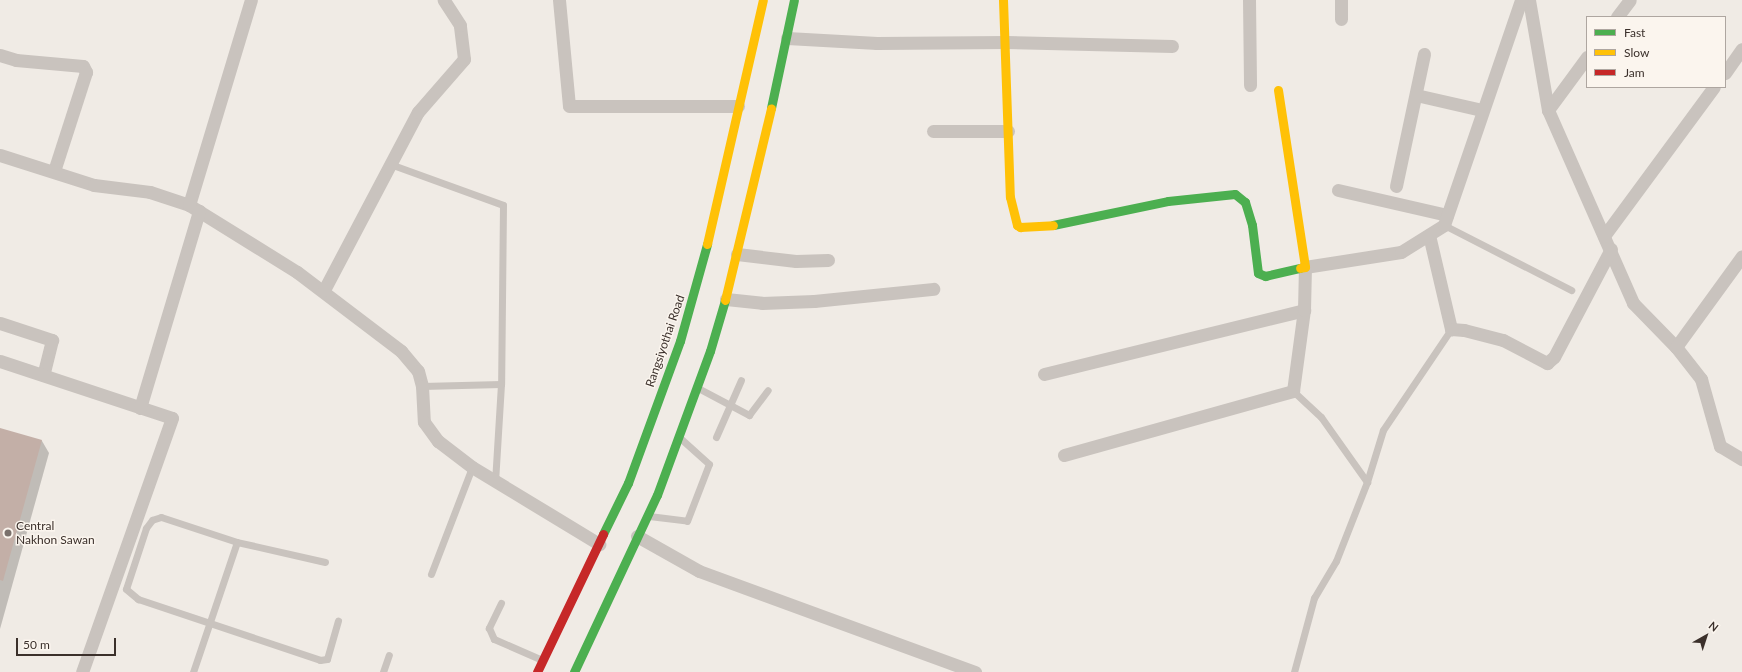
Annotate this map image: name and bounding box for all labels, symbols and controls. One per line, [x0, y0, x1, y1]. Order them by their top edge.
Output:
legend [1586, 16, 1726, 88]
text: Fast [1624, 25, 1645, 40]
text: Slow [1624, 45, 1649, 60]
text: Jam [1624, 65, 1645, 80]
street label: Rangsiyothai Road [642, 293, 688, 389]
place label: Central Nakhon Sawan [16, 519, 95, 547]
marker: Central Nakhon Sawan [3, 528, 13, 538]
north arrow [1686, 616, 1726, 656]
text: N [1706, 619, 1721, 634]
scale bar [18, 630, 118, 656]
text: 50 m [23, 637, 50, 652]

